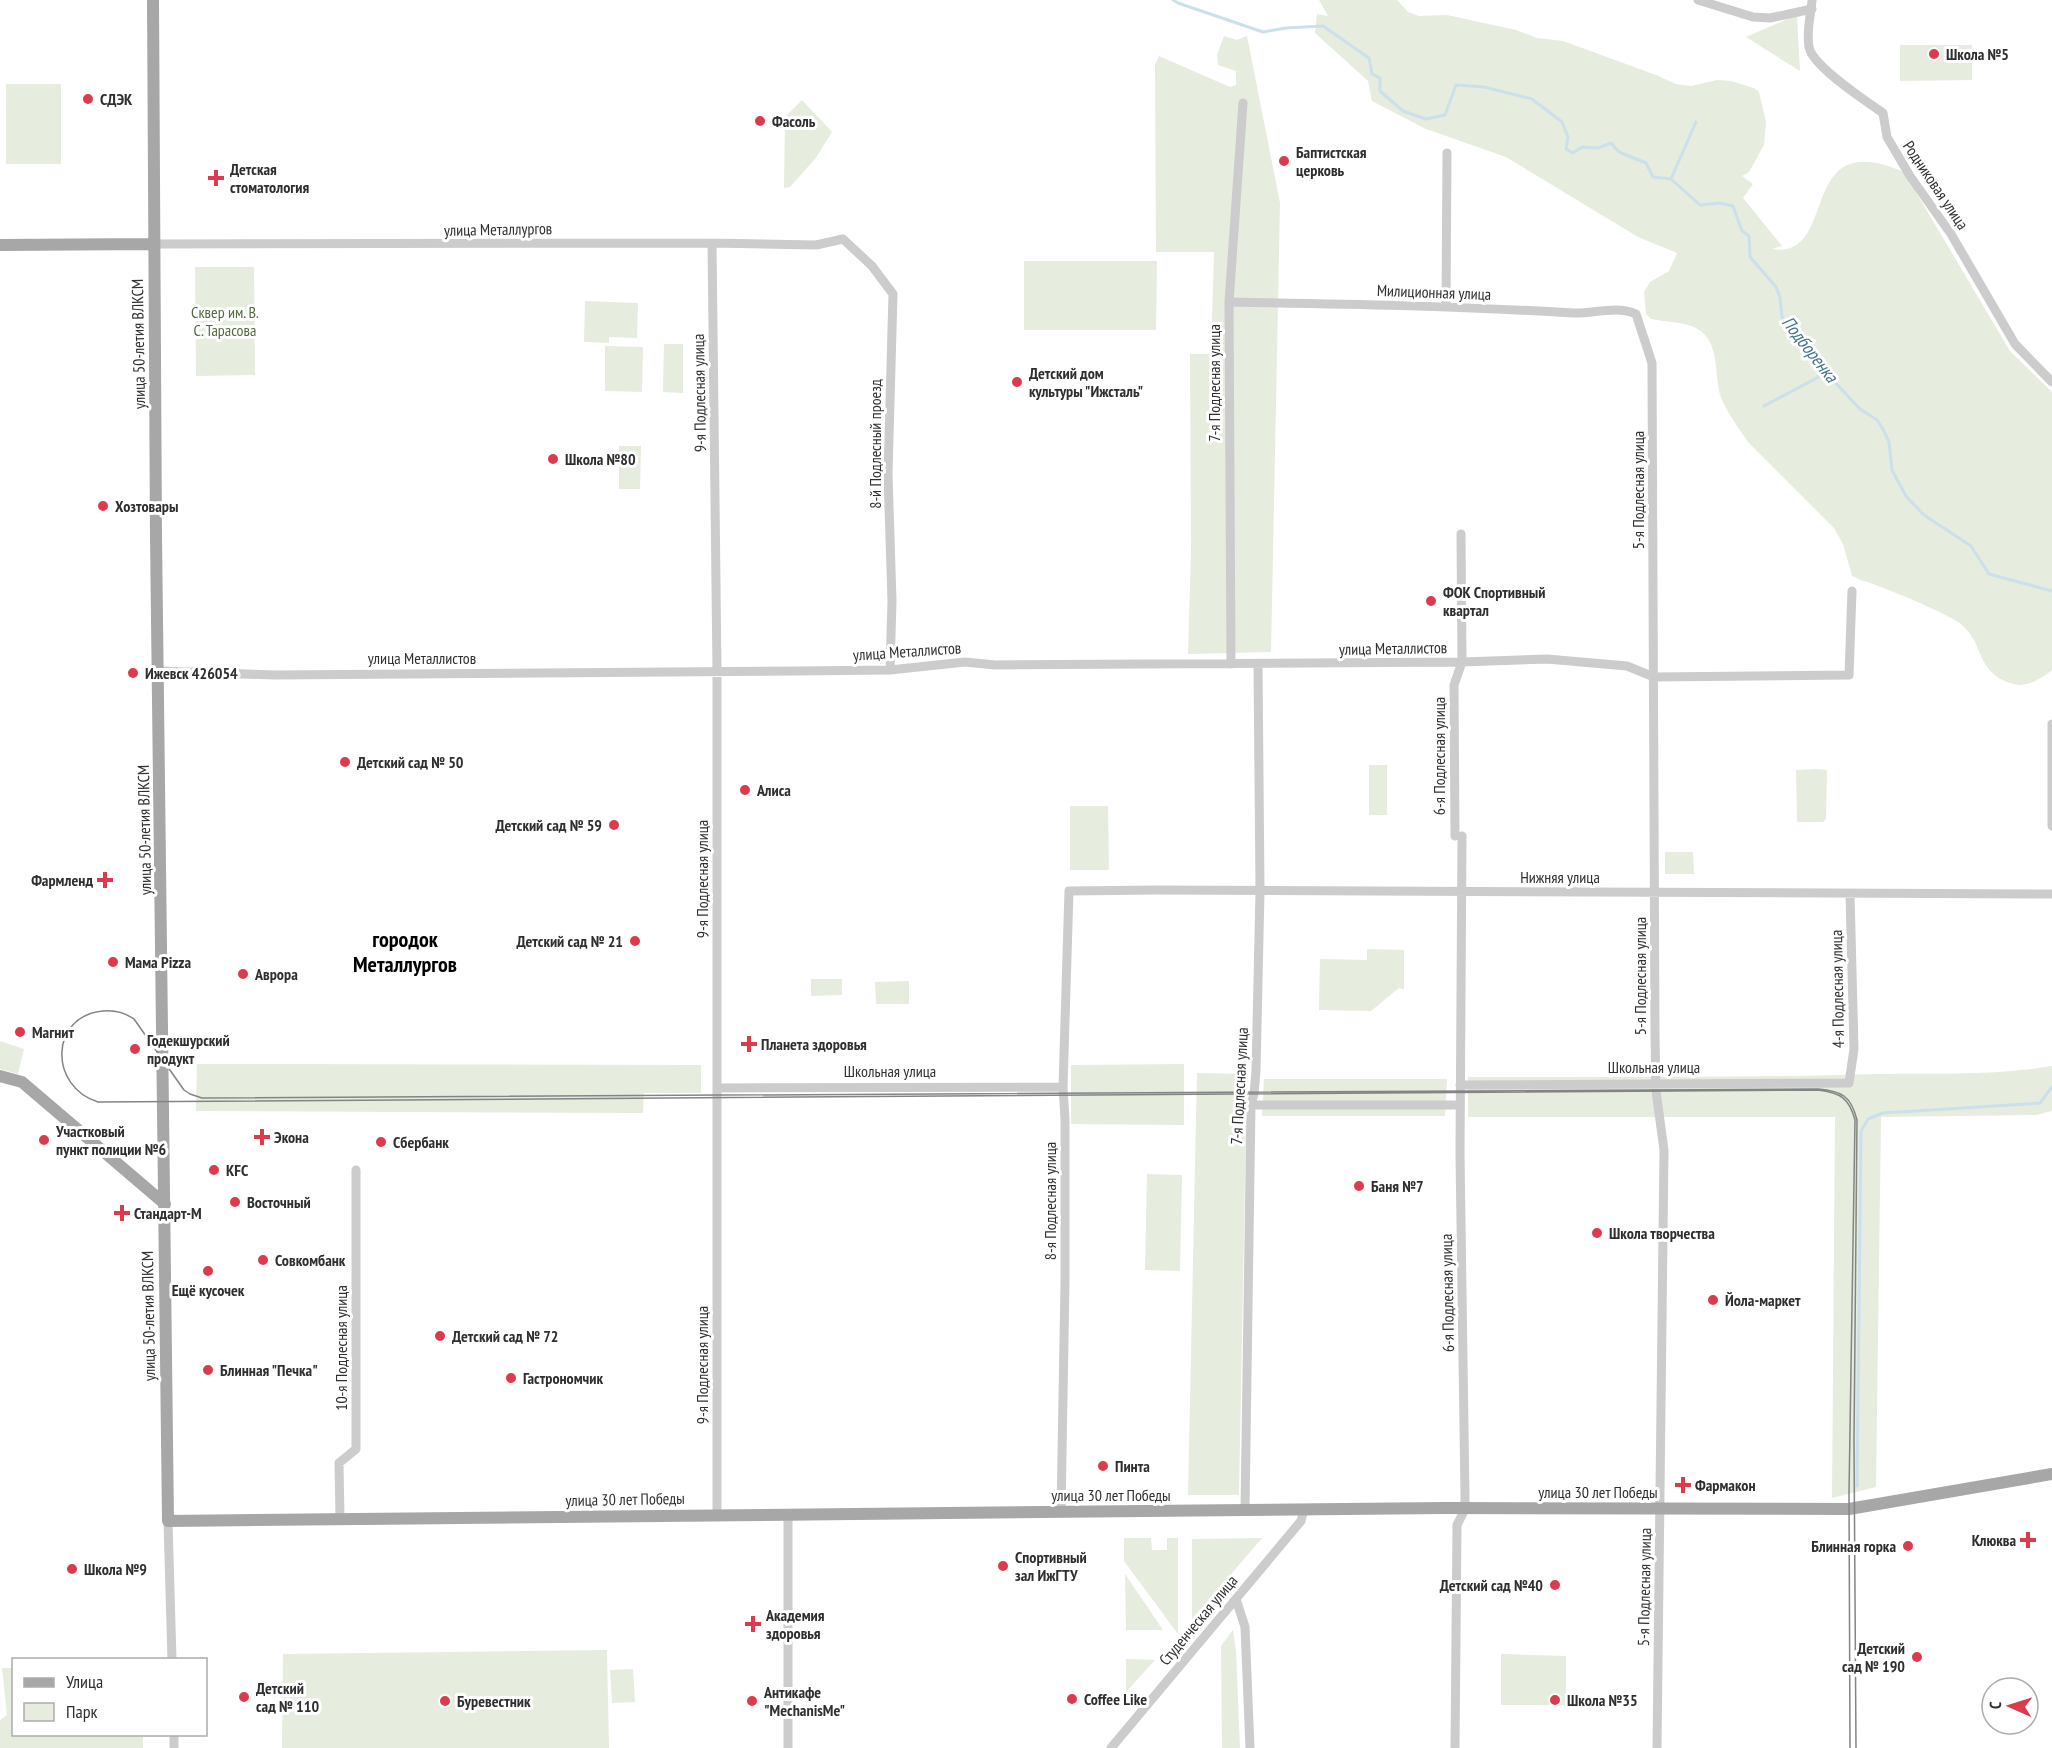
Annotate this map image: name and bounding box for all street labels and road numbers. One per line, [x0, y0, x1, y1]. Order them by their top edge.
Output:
street label: Родниковая улица [1899, 137, 1973, 233]
street label: улица Металлургов [444, 218, 552, 240]
street label: улица 50-летия ВЛКСМ [127, 279, 149, 409]
street label: Милиционная улица [1376, 280, 1492, 304]
street label: 7-я Подлесная улица [1204, 324, 1224, 442]
street label: 9-я Подлесная улица [688, 334, 710, 452]
street label: 8-й Подлесный проезд [865, 379, 885, 509]
street label: 5-я Подлесная улица [1628, 431, 1648, 549]
street label: улица Металлистов [852, 637, 962, 665]
street label: улица Металлистов [1339, 637, 1447, 659]
street label: улица Металлистов [368, 648, 476, 668]
street label: 6-я Подлесная улица [1429, 697, 1449, 815]
street label: улица 50-летия ВЛКСМ [133, 765, 155, 895]
street label: 9-я Подлесная улица [692, 820, 712, 938]
street label: Нижняя улица [1520, 867, 1600, 887]
street label: 5-я Подлесная улица [1630, 917, 1650, 1035]
street label: 4-я Подлесная улица [1826, 930, 1848, 1048]
street label: 7-я Подлесная улица [1226, 1027, 1252, 1145]
street label: Школьная улица [1608, 1057, 1700, 1077]
street label: Школьная улица [844, 1061, 936, 1081]
street label: 8-я Подлесная улица [1040, 1142, 1060, 1260]
street label: 6-я Подлесная улица [1436, 1234, 1458, 1352]
street label: улица 50-летия ВЛКСМ [137, 1251, 159, 1381]
street label: 10-я Подлесная улица [331, 1285, 351, 1411]
street label: 9-я Подлесная улица [692, 1306, 712, 1424]
street label: улица 30 лет Победы [1538, 1482, 1658, 1502]
street label: улица 30 лет Победы [1051, 1485, 1171, 1505]
street label: улица 30 лет Победы [565, 1488, 685, 1510]
street label: 5-я Подлесная улица [1633, 1528, 1655, 1646]
street label: Студенческая улица [1155, 1571, 1241, 1669]

